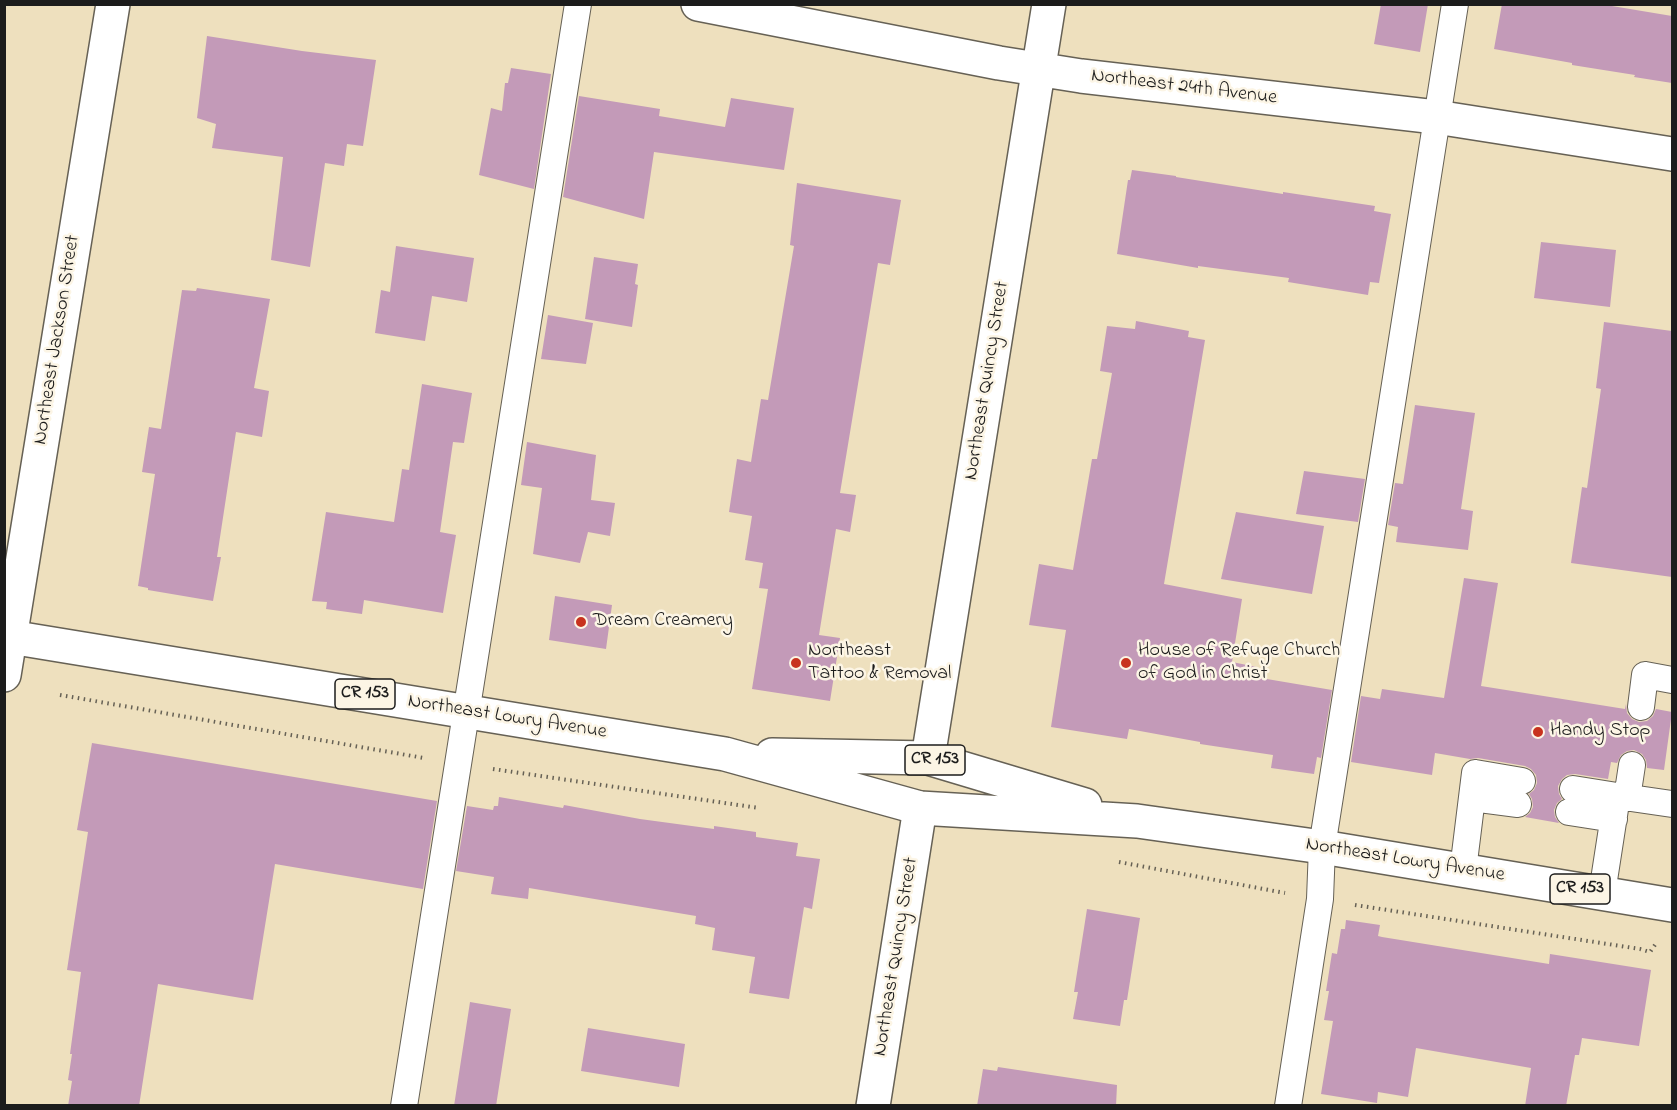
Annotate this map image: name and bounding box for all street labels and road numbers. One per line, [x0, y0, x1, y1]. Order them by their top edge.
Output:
street label: Northeast 24th Avenue [1090, 65, 1278, 111]
street label: Northeast Jackson Street [30, 233, 86, 447]
street label: Northeast Quincy Street [960, 280, 1016, 482]
road number: CR 153 [335, 679, 395, 709]
street label: Northeast Lowry Avenue [406, 690, 608, 746]
road number: CR 153 [905, 745, 965, 775]
street label: Northeast Lowry Avenue [1304, 833, 1506, 889]
street label: Northeast Quincy Street [869, 856, 925, 1058]
road number: CR 153 [1550, 874, 1610, 904]

